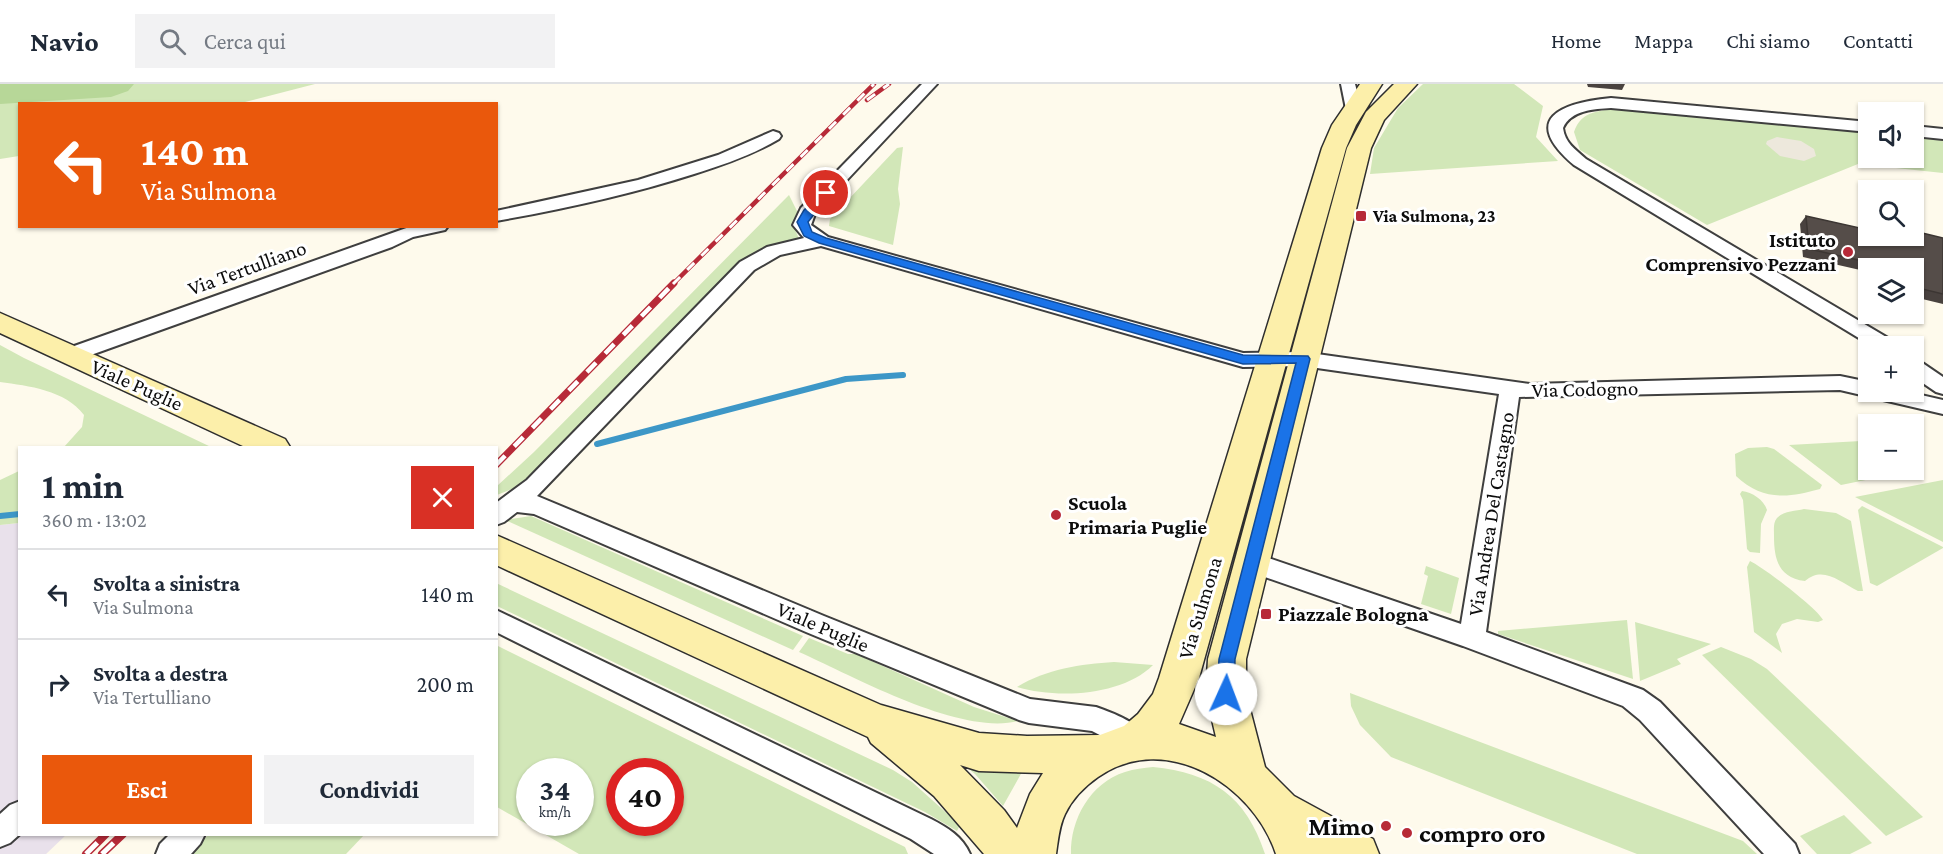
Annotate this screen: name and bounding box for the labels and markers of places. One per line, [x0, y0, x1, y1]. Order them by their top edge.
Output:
pin [800, 167, 851, 218]
place label: Via Sulmona, 23 [1372, 206, 1495, 226]
marker: Via Sulmona, 23 [1354, 209, 1368, 223]
place label: Istituto Comprensivo Pezzani [1645, 228, 1836, 276]
marker: Istituto Comprensivo Pezzani [1841, 245, 1855, 259]
place label: Scuola Primaria Puglie [1068, 491, 1207, 539]
marker: Scuola Primaria Puglie [1049, 508, 1063, 522]
place label: Piazzale Bologna [1278, 602, 1429, 626]
marker: Piazzale Bologna [1259, 607, 1273, 621]
place label: Mimo [1308, 812, 1374, 841]
marker: Mimo [1379, 819, 1393, 833]
place label: compro oro [1419, 819, 1545, 848]
marker: compro oro [1400, 826, 1414, 840]

